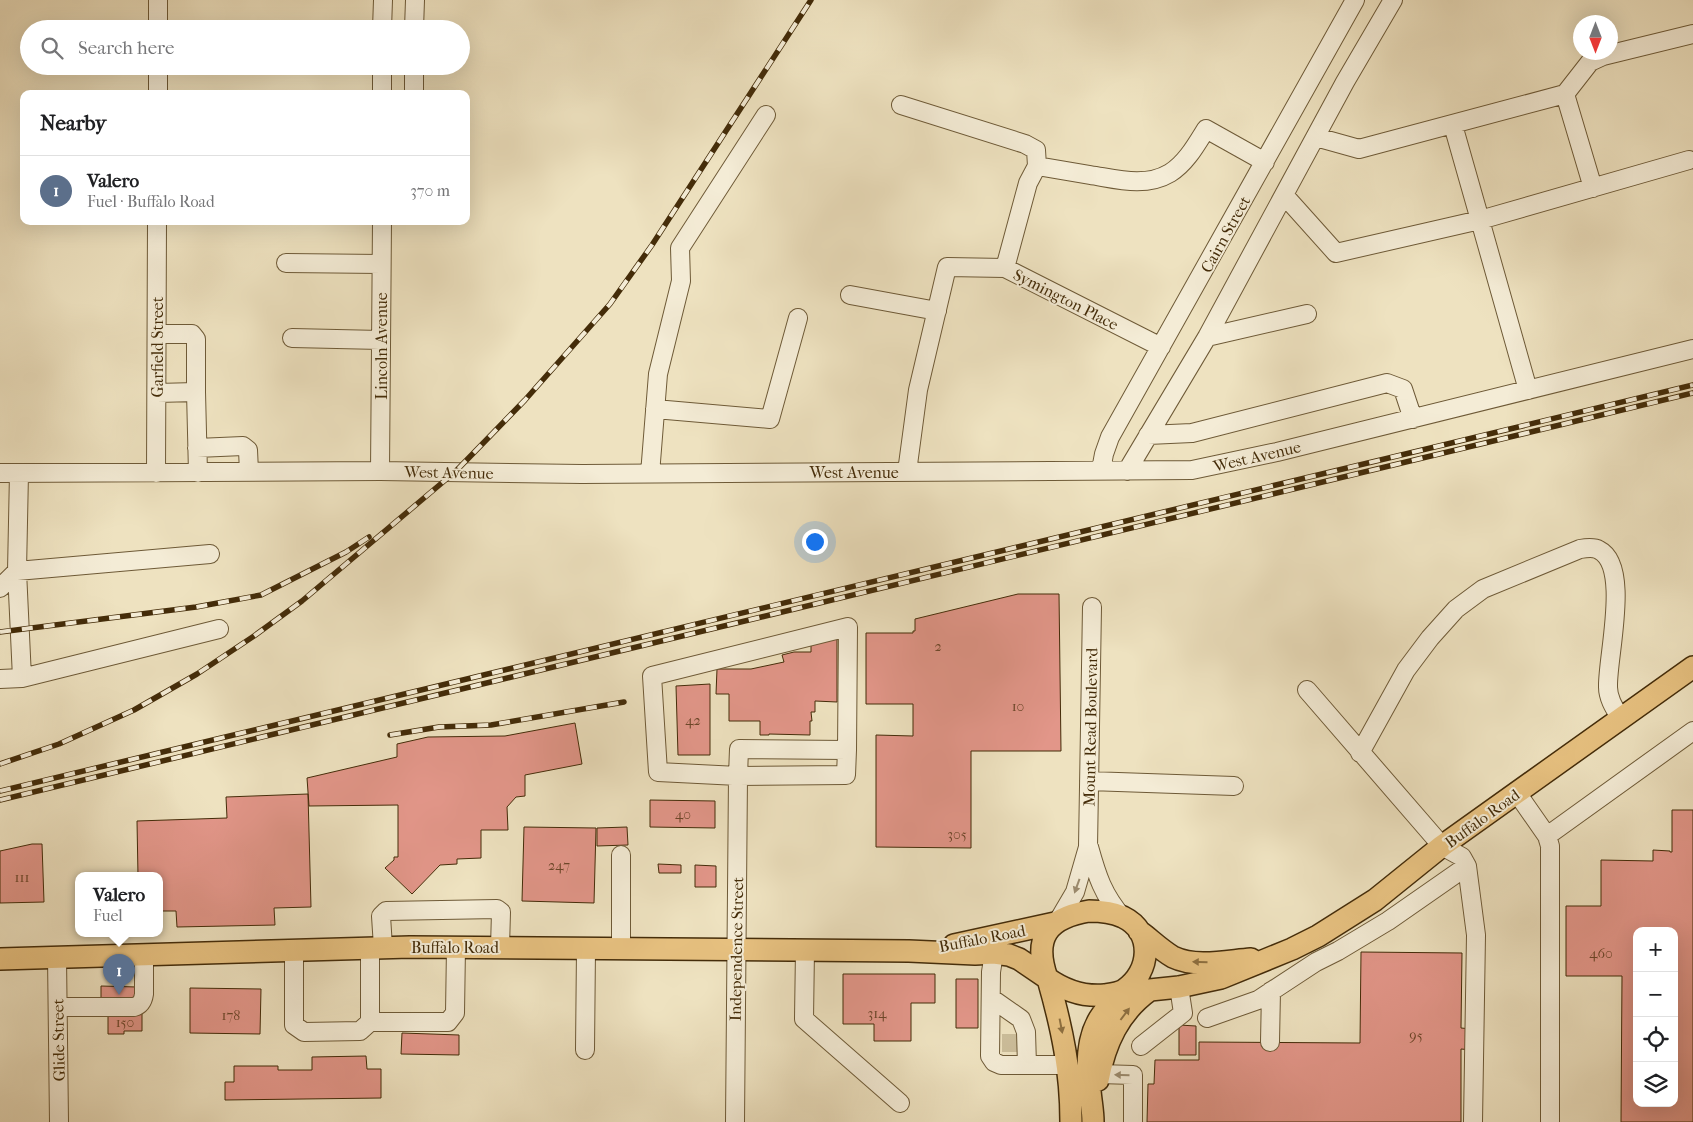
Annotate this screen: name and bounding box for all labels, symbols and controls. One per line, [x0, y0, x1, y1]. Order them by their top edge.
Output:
north arrow [1573, 15, 1618, 60]
search box [20, 20, 470, 75]
icon: search [38, 34, 66, 62]
text: Search here [78, 37, 174, 59]
text: Nearby [40, 111, 106, 135]
text: Valero [87, 170, 139, 192]
text: 1 [53, 181, 59, 200]
text: 370 m [410, 181, 450, 200]
text: Fuel · Buffalo Road [87, 192, 215, 211]
street label: Cairn Street [1197, 192, 1254, 276]
street label: Symington Place [1010, 265, 1122, 334]
street label: Lincoln Avenue [372, 292, 391, 400]
street label: Garfield Street [148, 296, 167, 397]
street label: West Avenue [1211, 437, 1303, 476]
street label: West Avenue [403, 462, 494, 483]
street label: West Avenue [808, 463, 899, 482]
your location [802, 529, 828, 555]
house number: 2 [934, 638, 942, 655]
street label: Mount Read Boulevard [1080, 647, 1101, 807]
house number: 10 [1012, 698, 1024, 715]
house number: 42 [685, 712, 701, 729]
street label: Buffalo Road [1441, 785, 1524, 852]
house number: 40 [675, 806, 691, 823]
house number: 305 [947, 826, 967, 843]
house number: 247 [548, 857, 570, 874]
house number: 111 [15, 869, 30, 886]
popup [75, 872, 163, 937]
street label: Independence Street [726, 876, 747, 1021]
one-way arrow [1073, 878, 1080, 893]
text: Valero [93, 884, 145, 906]
text: Fuel [93, 906, 123, 925]
street label: Buffalo Road [937, 921, 1027, 956]
map controls [1633, 927, 1678, 1107]
button: + [1633, 927, 1678, 972]
street label: Buffalo Road [411, 938, 499, 957]
house number: 460 [1589, 945, 1613, 962]
pin: 1 [103, 954, 135, 995]
one-way arrow [1192, 958, 1208, 966]
button: − [1633, 972, 1678, 1017]
street label: Glide Street [48, 998, 69, 1081]
house number: 314 [867, 1005, 887, 1022]
house number: 178 [222, 1007, 240, 1024]
one-way arrow [1120, 1007, 1130, 1021]
house number: 150 [116, 1014, 134, 1031]
button: locate [1633, 1017, 1678, 1062]
one-way arrow [1057, 1018, 1065, 1034]
house number: 95 [1409, 1027, 1423, 1044]
button: layers [1633, 1062, 1678, 1107]
one-way arrow [1114, 1070, 1130, 1078]

